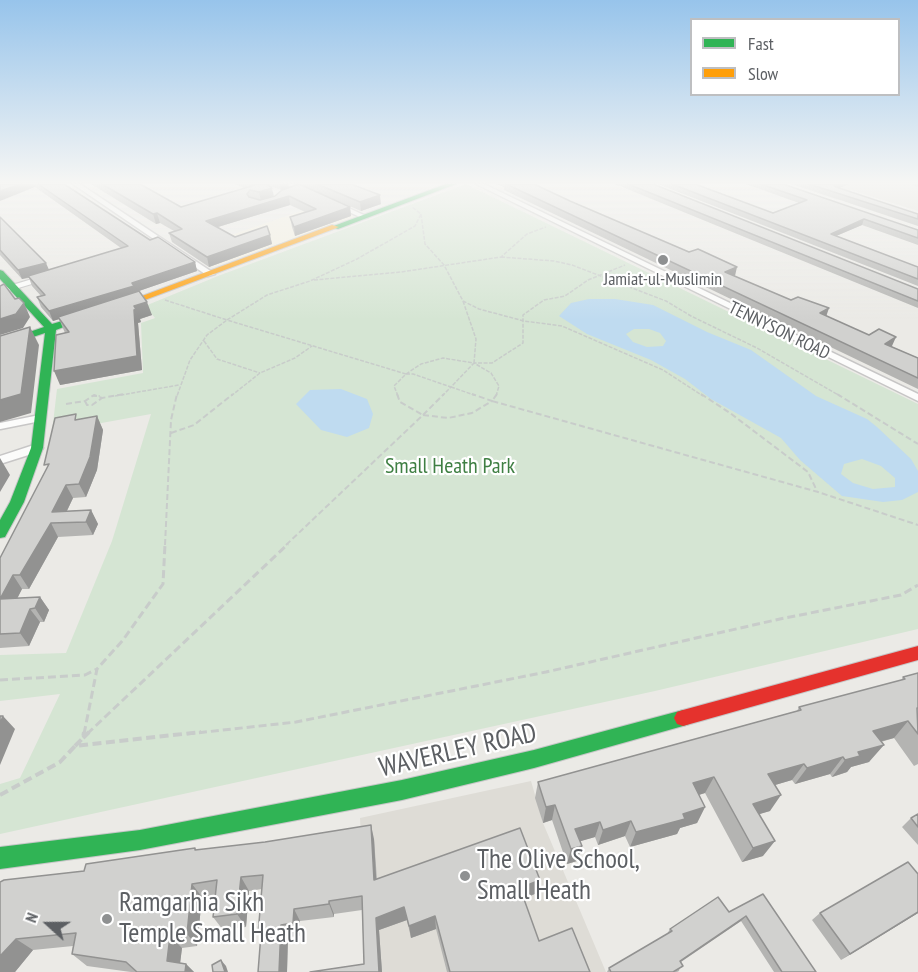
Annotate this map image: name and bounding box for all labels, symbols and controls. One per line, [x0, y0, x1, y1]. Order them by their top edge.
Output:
legend [690, 18, 900, 96]
text: Fast [748, 32, 774, 55]
text: Slow [748, 62, 778, 85]
marker: Jamiat-ul-Muslimin [656, 253, 670, 267]
place label: Jamiat-ul-Muslimin [604, 269, 722, 291]
street label: TENNYSON ROAD [725, 297, 833, 365]
park label: Small Heath Park [385, 454, 515, 480]
street label: WAVERLEY ROAD [376, 717, 540, 785]
place label: The Olive School, Small Heath [477, 844, 640, 907]
marker: The Olive School, Small Heath [458, 869, 472, 883]
place label: Ramgarhia Sikh Temple Small Heath [119, 887, 306, 950]
north arrow [18, 894, 78, 954]
text: N [20, 910, 42, 925]
marker: Ramgarhia Sikh Temple Small Heath [100, 912, 114, 926]

